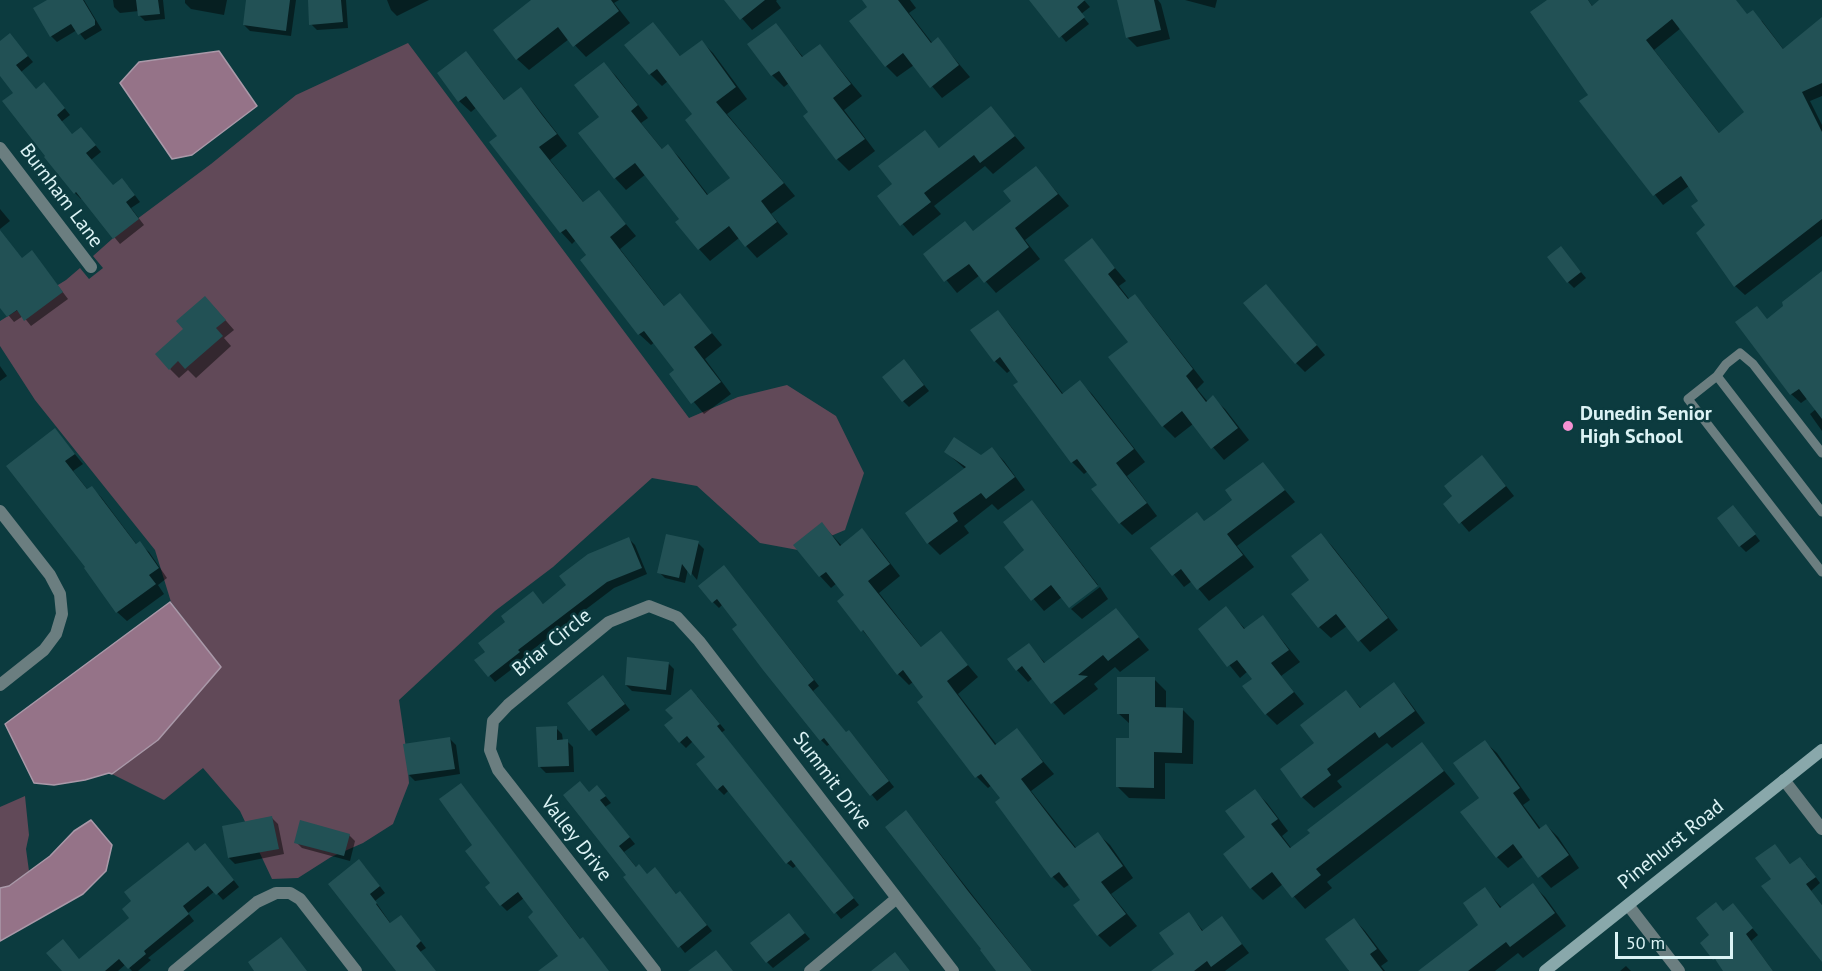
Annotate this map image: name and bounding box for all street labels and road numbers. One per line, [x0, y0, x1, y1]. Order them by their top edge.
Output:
street label: Burnham Lane [14, 139, 108, 253]
street label: Briar Circle [508, 604, 596, 682]
street label: Summit Drive [787, 727, 877, 835]
street label: Valley Drive [535, 792, 617, 886]
street label: Pinehurst Road [1613, 795, 1729, 895]

